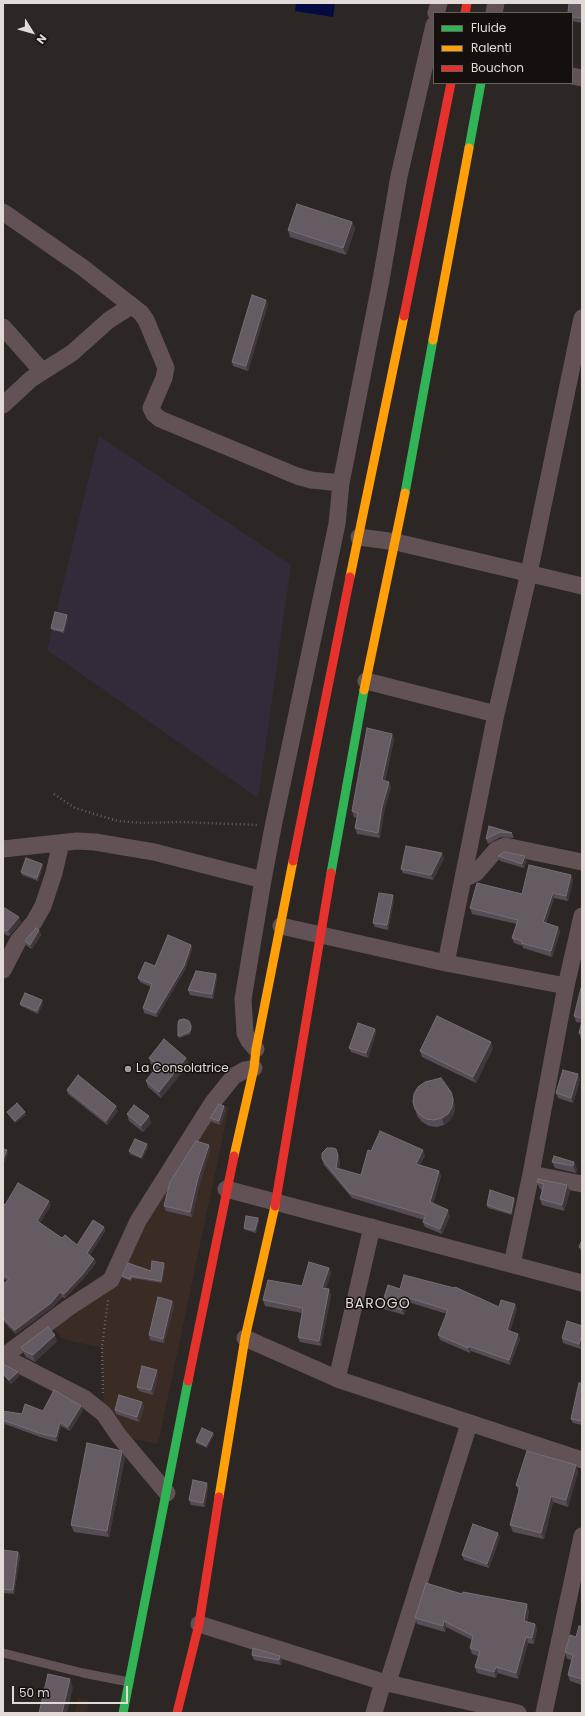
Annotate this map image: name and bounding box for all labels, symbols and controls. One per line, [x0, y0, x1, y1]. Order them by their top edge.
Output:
north arrow [12, 12, 52, 52]
legend [433, 12, 573, 84]
text: Fluide [471, 19, 506, 36]
text: N [33, 31, 50, 47]
text: Ralenti [471, 39, 512, 56]
text: Bouchon [471, 59, 524, 76]
place label: La Consolatrice [136, 1062, 229, 1076]
marker: La Consolatrice [123, 1064, 133, 1074]
district label: BAROGO [345, 1296, 411, 1312]
scale bar [14, 1678, 130, 1704]
text: 50 m [19, 1684, 50, 1701]

